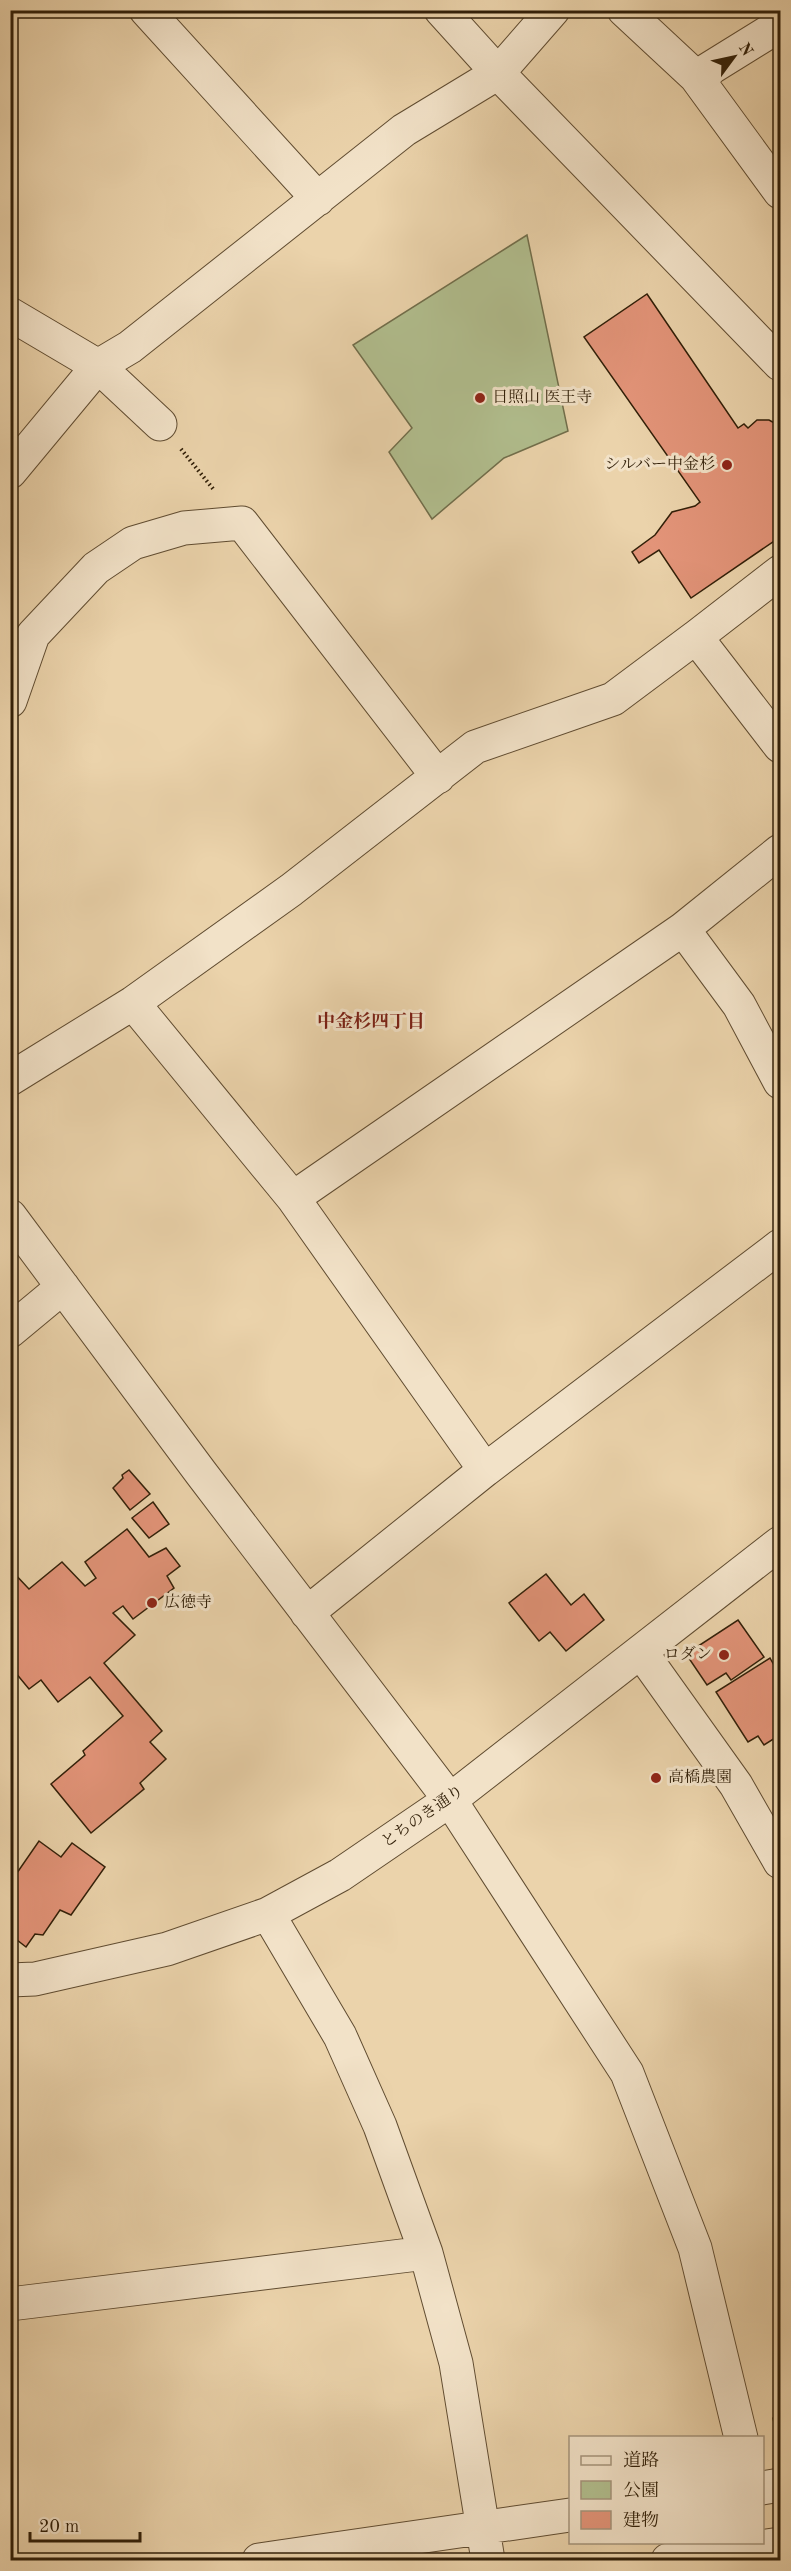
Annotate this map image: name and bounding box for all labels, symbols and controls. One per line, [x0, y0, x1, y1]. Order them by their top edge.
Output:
north arrow [704, 27, 764, 87]
text: N [735, 40, 755, 60]
place label: 日照山 医王寺 [492, 388, 592, 406]
marker: 日照山 医王寺 [473, 391, 487, 405]
place label: シルバー中金杉 [605, 455, 715, 473]
marker: シルバー中金杉 [720, 458, 734, 472]
district label: 中金杉四丁目 [317, 1011, 425, 1031]
place label: 広徳寺 [164, 1593, 212, 1611]
marker: 広徳寺 [145, 1596, 159, 1610]
place label: ロダン [664, 1645, 712, 1663]
marker: ロダン [717, 1648, 731, 1662]
place label: 高橋農園 [668, 1768, 732, 1786]
marker: 高橋農園 [649, 1771, 663, 1785]
street label: とちのき通り [378, 1781, 467, 1851]
legend [569, 2436, 764, 2544]
text: 道路 [623, 2450, 659, 2470]
text: 公園 [623, 2481, 659, 2500]
scale bar [30, 2505, 140, 2543]
text: 建物 [623, 2510, 659, 2530]
text: 20 m [39, 2518, 79, 2536]

